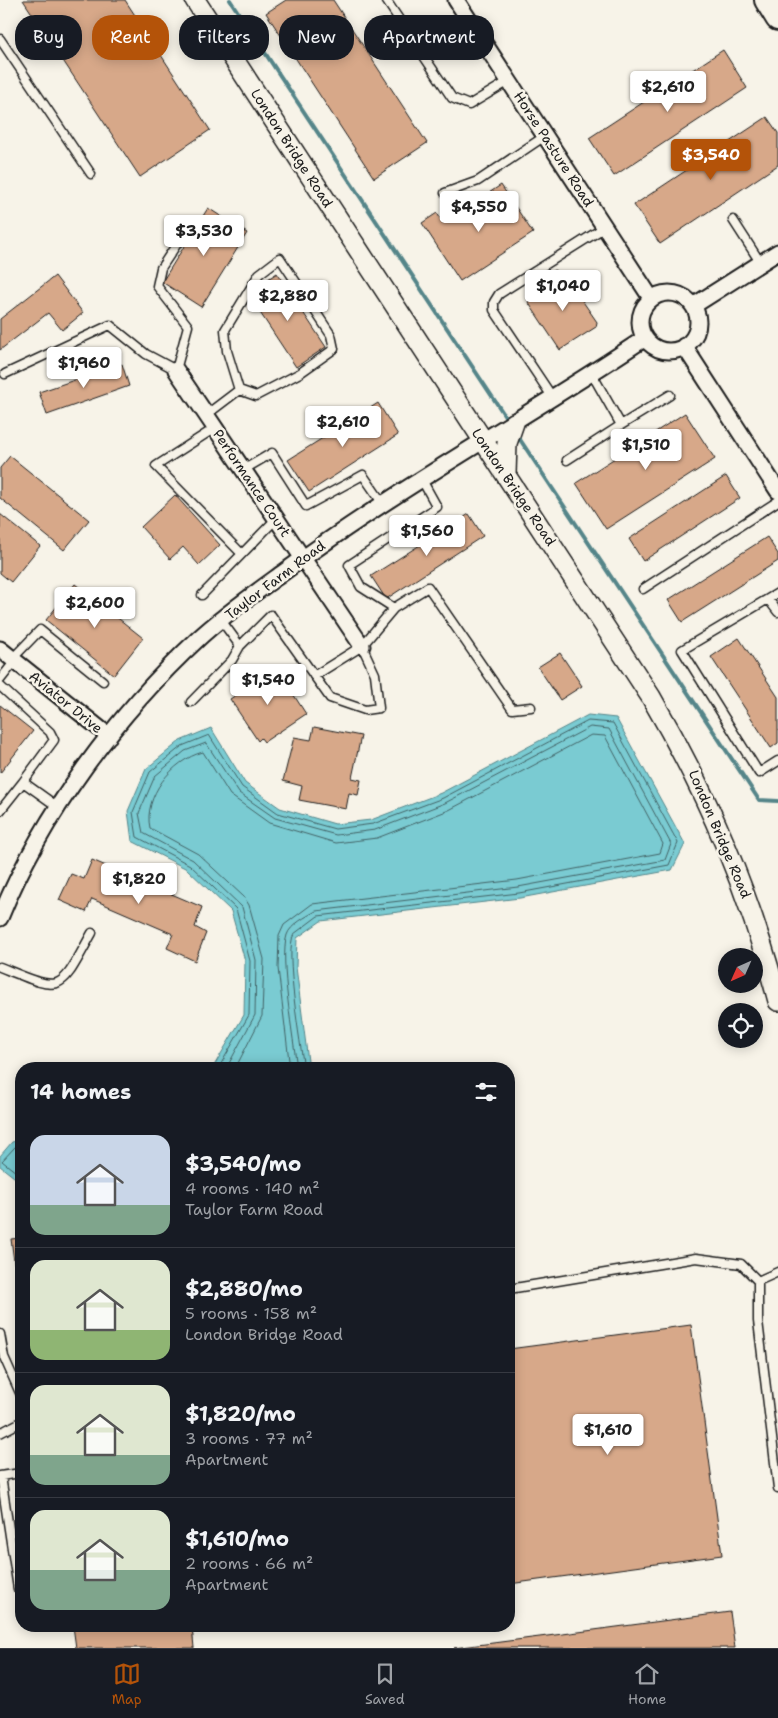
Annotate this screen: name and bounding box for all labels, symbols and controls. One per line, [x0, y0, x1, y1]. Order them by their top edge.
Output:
chip: Buy [15, 15, 82, 60]
chip: Rent [92, 15, 169, 60]
chip: Filters [179, 15, 269, 60]
chip: New [279, 15, 354, 60]
chip: Apartment [364, 15, 494, 60]
pin: $2,610 [627, 70, 709, 113]
text: $2,610 [641, 76, 695, 97]
street label: London Bridge Road [247, 85, 337, 211]
street label: Horse Pasture Road [510, 88, 598, 210]
pin: $3,540 [670, 138, 752, 181]
text: $3,540 [682, 144, 740, 165]
pin: $4,550 [438, 190, 520, 233]
text: $4,550 [451, 196, 507, 217]
pin: $3,530 [163, 214, 245, 257]
text: $3,530 [175, 220, 233, 241]
pin: $1,040 [522, 270, 604, 312]
text: $1,040 [536, 275, 590, 296]
pin: $2,880 [247, 280, 329, 322]
text: $2,880 [258, 285, 318, 306]
pin: $1,960 [43, 346, 125, 389]
text: $1,960 [58, 352, 110, 373]
pin: $2,610 [302, 406, 384, 448]
text: $2,610 [316, 411, 370, 432]
street label: London Bridge Road [468, 425, 560, 549]
street label: Performance Court [209, 426, 295, 540]
pin: $1,510 [605, 428, 687, 471]
text: $1,510 [622, 434, 670, 455]
pin: $1,560 [386, 514, 468, 557]
text: $1,560 [400, 520, 454, 541]
street label: Taylor Farm Road [221, 536, 329, 624]
pin: $2,600 [54, 586, 136, 629]
text: $2,600 [65, 592, 125, 613]
pin: $1,540 [227, 664, 309, 706]
street label: Aviator Drive [26, 667, 106, 737]
text: $1,540 [241, 669, 295, 690]
street label: London Bridge Road [685, 767, 755, 901]
pin: $1,820 [98, 862, 180, 905]
text: $1,820 [112, 868, 166, 889]
north arrow [718, 948, 762, 992]
map controls [718, 948, 763, 1048]
button: locate [718, 1003, 763, 1048]
text: 14 homes [30, 1078, 131, 1106]
icon: filters [472, 1078, 500, 1106]
text: $3,540/mo [185, 1150, 301, 1178]
icon: home [70, 1155, 130, 1215]
text: 4 rooms · 140 m² [185, 1178, 320, 1199]
text: Taylor Farm Road [185, 1199, 323, 1220]
text: $2,880/mo [185, 1275, 303, 1303]
icon: home [70, 1280, 130, 1340]
text: 5 rooms · 158 m² [185, 1303, 317, 1324]
text: London Bridge Road [185, 1324, 343, 1345]
text: $1,820/mo [185, 1400, 296, 1428]
icon: home [70, 1405, 130, 1465]
pin: $1,610 [567, 1414, 649, 1456]
text: $1,610 [584, 1419, 633, 1440]
text: 3 rooms · 77 m² [185, 1428, 313, 1449]
text: Apartment [185, 1449, 268, 1470]
text: $1,610/mo [185, 1525, 289, 1553]
icon: home [70, 1530, 130, 1590]
text: 2 rooms · 66 m² [185, 1553, 313, 1574]
text: Apartment [185, 1574, 268, 1595]
tab: Map [112, 1660, 142, 1708]
tab: Saved [365, 1660, 405, 1708]
tab: Home [628, 1660, 666, 1708]

